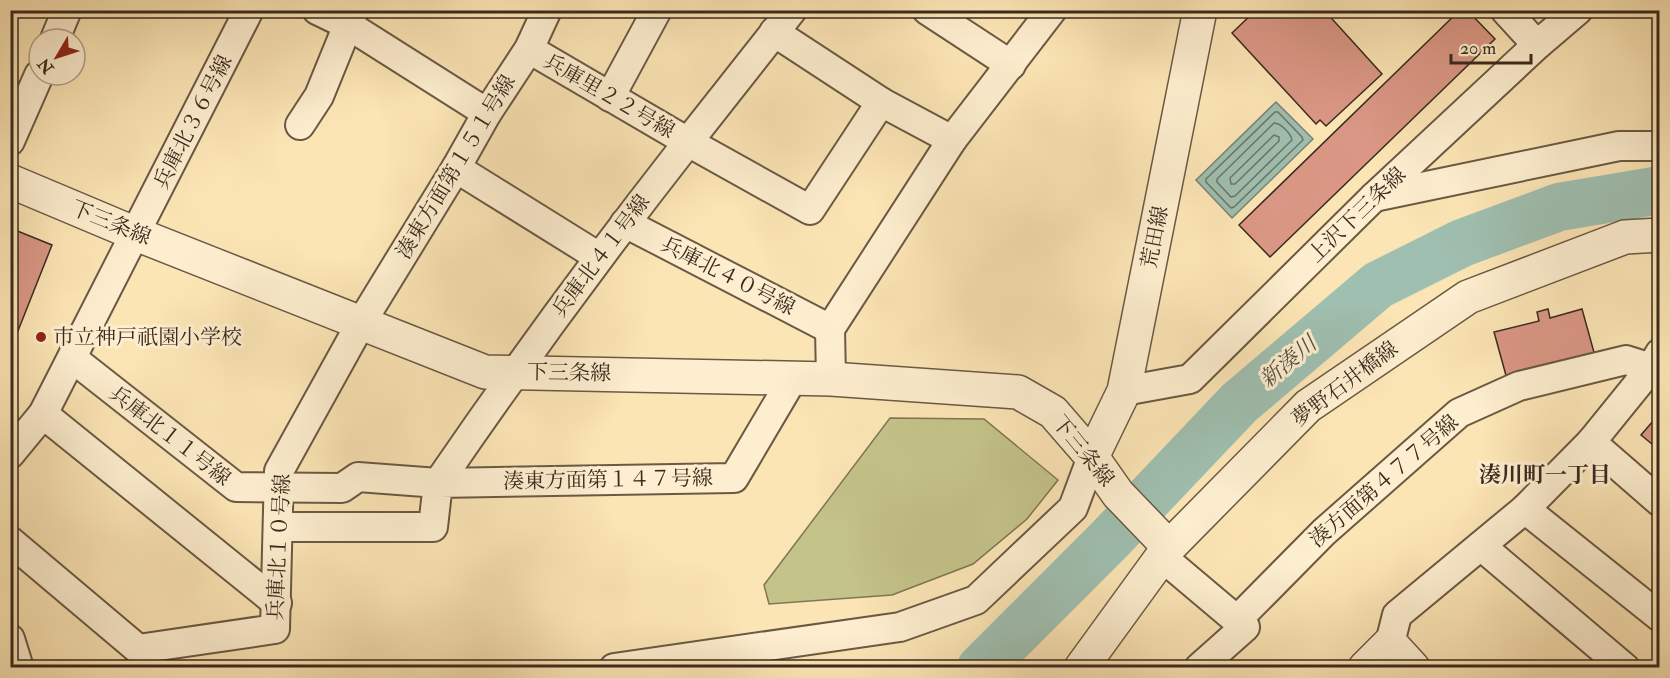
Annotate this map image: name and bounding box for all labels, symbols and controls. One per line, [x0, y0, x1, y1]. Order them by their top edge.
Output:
north arrow [27, 27, 87, 87]
scale bar [1451, 27, 1530, 65]
text: 20 m [1460, 37, 1496, 60]
street label: 兵庫里２２号線 [539, 48, 679, 144]
street label: 兵庫北３６号線 [148, 50, 238, 194]
text: N [33, 53, 59, 78]
street label: 湊東方面第１５１号線 [390, 70, 522, 264]
street label: 上沢下三条線 [1302, 162, 1412, 268]
street label: 兵庫北４１号線 [546, 189, 656, 323]
street label: 下三条線 [67, 195, 155, 251]
street label: 荒田線 [1136, 204, 1174, 270]
street label: 兵庫北４０号線 [656, 231, 800, 321]
place label: 市立神戸祇園小学校 [53, 324, 242, 351]
water label: 新湊川 [1254, 329, 1324, 394]
marker: 市立神戸祇園小学校 [34, 330, 48, 344]
street label: 夢野石井橋線 [1287, 335, 1403, 433]
street label: 下三条線 [527, 359, 611, 387]
street label: 兵庫北１１号線 [104, 380, 236, 492]
street label: 湊方面第４７７号線 [1304, 409, 1464, 553]
street label: 下三条線 [1046, 410, 1120, 492]
district label: 湊川町一丁目 [1479, 461, 1611, 489]
street label: 湊東方面第１４７号線 [503, 465, 713, 495]
street label: 兵庫北１０号線 [262, 473, 296, 621]

